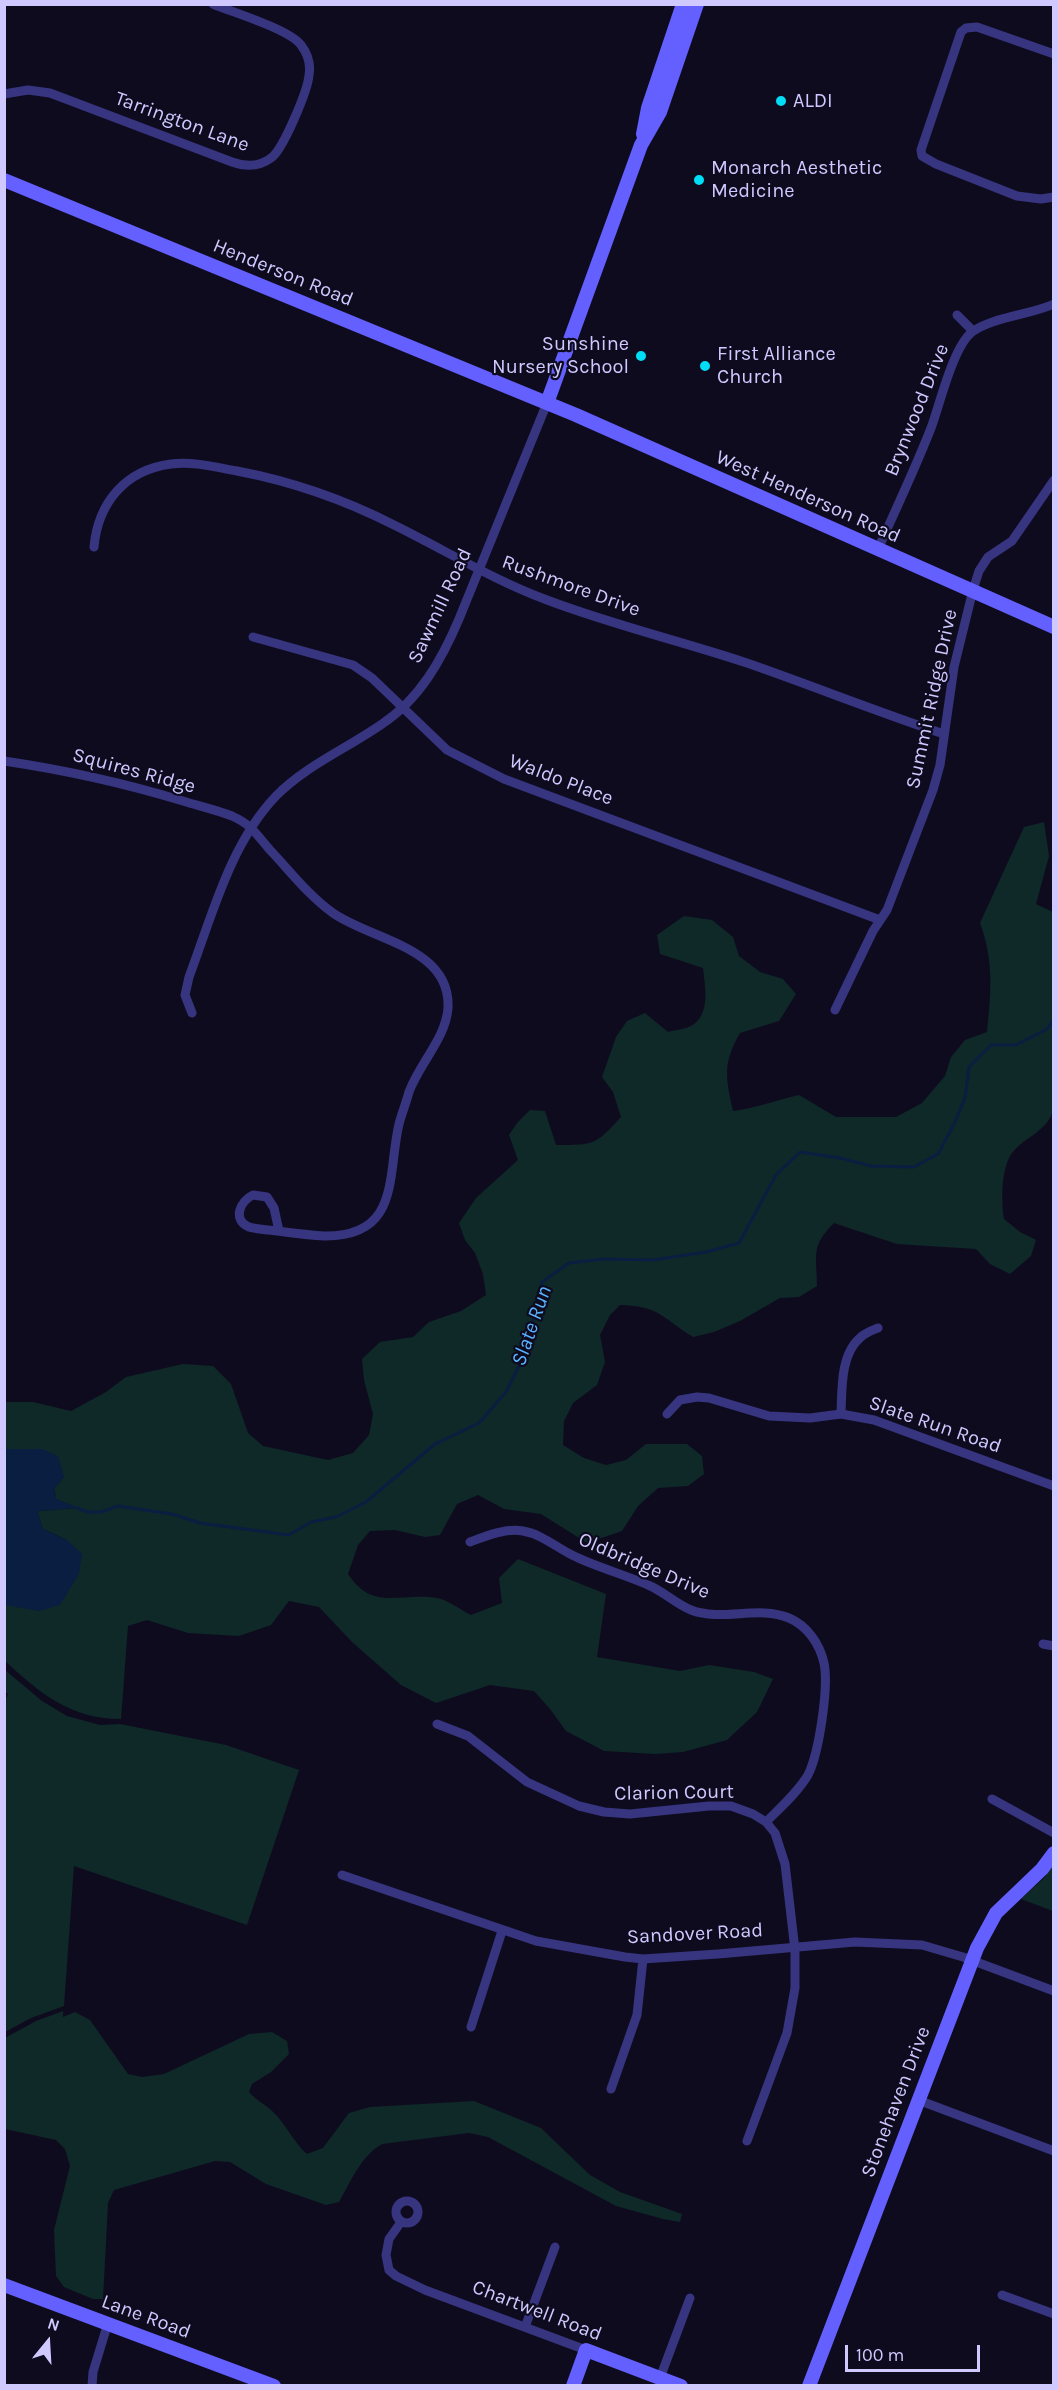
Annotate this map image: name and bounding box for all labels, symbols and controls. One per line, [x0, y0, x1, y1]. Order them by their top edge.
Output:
street label: Tarrington Lane [112, 87, 252, 157]
place label: ALDI [793, 89, 833, 113]
marker: ALDI [774, 94, 788, 108]
place label: Monarch Aesthetic Medicine [711, 156, 882, 203]
marker: Monarch Aesthetic Medicine [692, 173, 706, 187]
street label: Henderson Road [209, 234, 357, 312]
place label: Sunshine Nursery School [492, 332, 629, 379]
street label: Brynwood Drive [880, 340, 954, 480]
place label: First Alliance Church [717, 342, 836, 389]
marker: Sunshine Nursery School [634, 349, 648, 363]
marker: First Alliance Church [698, 359, 712, 373]
street label: West Henderson Road [712, 445, 904, 549]
street label: Sawmill Road [403, 545, 477, 667]
street label: Rushmore Drive [499, 550, 643, 622]
street label: Summit Ridge Drive [901, 607, 963, 791]
street label: Squires Ridge [70, 743, 198, 799]
street label: Waldo Place [506, 749, 616, 811]
water label: Slate Run [507, 1283, 557, 1369]
street label: Slate Run Road [866, 1391, 1004, 1459]
street label: Oldbridge Drive [575, 1528, 713, 1604]
street label: Clarion Court [614, 1780, 734, 1806]
street label: Sandover Road [626, 1918, 764, 1950]
street label: Stonehaven Drive [856, 2023, 936, 2181]
street label: Chartwell Road [469, 2275, 605, 2347]
street label: Lane Road [98, 2290, 194, 2344]
north arrow [18, 2312, 78, 2372]
text: N [45, 2314, 62, 2335]
scale bar [848, 2333, 983, 2371]
text: 100 m [856, 2344, 904, 2366]

